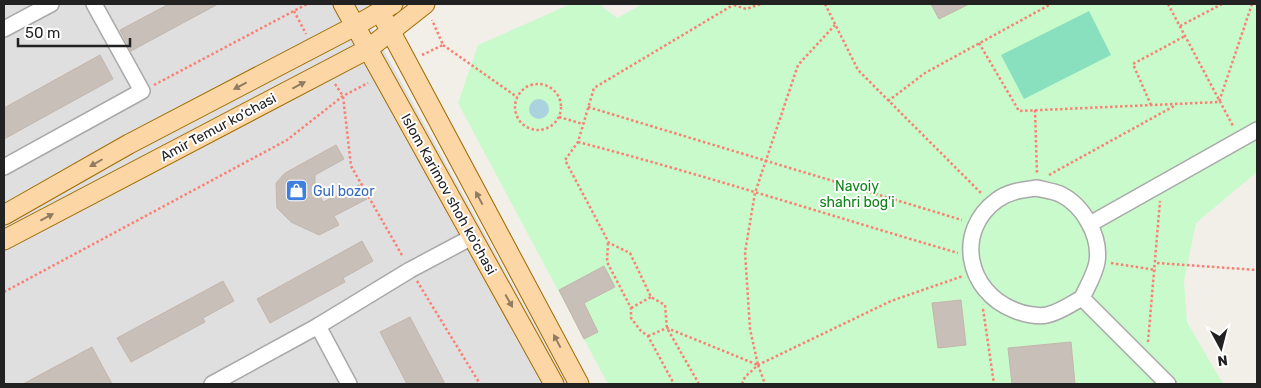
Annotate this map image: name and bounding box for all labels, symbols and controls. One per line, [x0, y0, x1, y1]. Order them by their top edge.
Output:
scale bar [18, 15, 130, 47]
text: 50 m [25, 24, 60, 42]
one-way arrow [292, 81, 306, 89]
one-way arrow [233, 82, 246, 91]
street label: Amir Temur ko‘chasi [157, 90, 279, 165]
street label: Islom Karimov shoh ko'chasi [397, 111, 500, 278]
one-way arrow [90, 158, 103, 167]
park label: Navoiy shahri bog'i [819, 178, 895, 211]
shop icon: Gul bozor [285, 179, 309, 203]
place label: Gul bozor [313, 183, 375, 200]
one-way arrow [475, 191, 483, 205]
one-way arrow [40, 213, 54, 222]
one-way arrow [504, 295, 513, 308]
north arrow [1196, 323, 1246, 373]
one-way arrow [553, 334, 561, 348]
text: N [1216, 351, 1229, 369]

